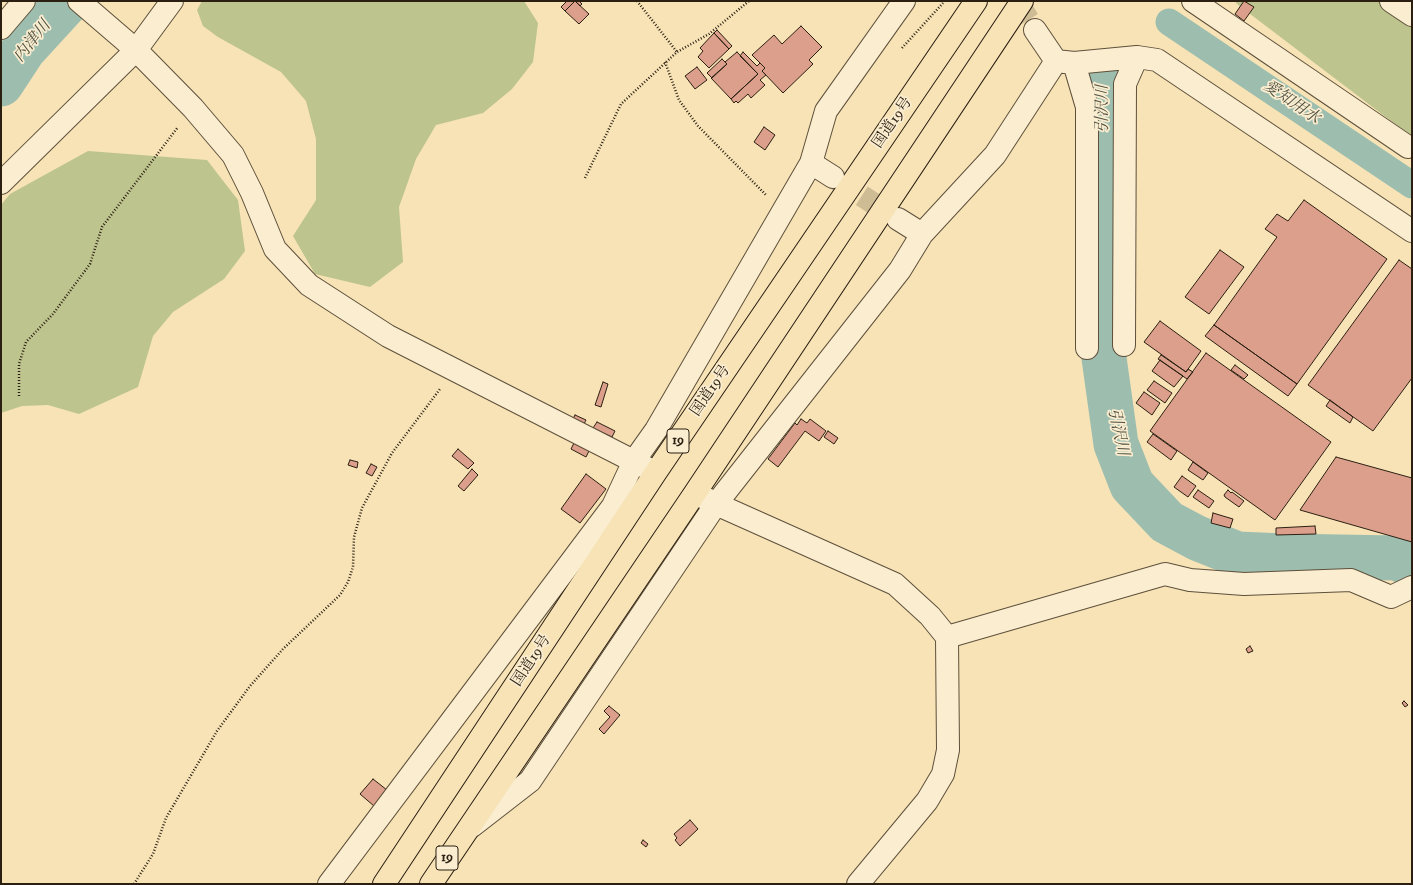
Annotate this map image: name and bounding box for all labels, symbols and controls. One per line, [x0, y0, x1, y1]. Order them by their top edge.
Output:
water label: 内津川 [10, 17, 56, 67]
water label: 愛知用水 [1259, 77, 1323, 129]
water label: 引沢川 [1094, 85, 1114, 133]
street label: 国道19号 [869, 94, 917, 152]
street label: 国道19号 [687, 362, 735, 420]
water label: 引沢川 [1103, 407, 1131, 457]
road number: 19 [667, 429, 689, 453]
street label: 国道19号 [509, 632, 555, 690]
road number: 19 [436, 846, 458, 870]

